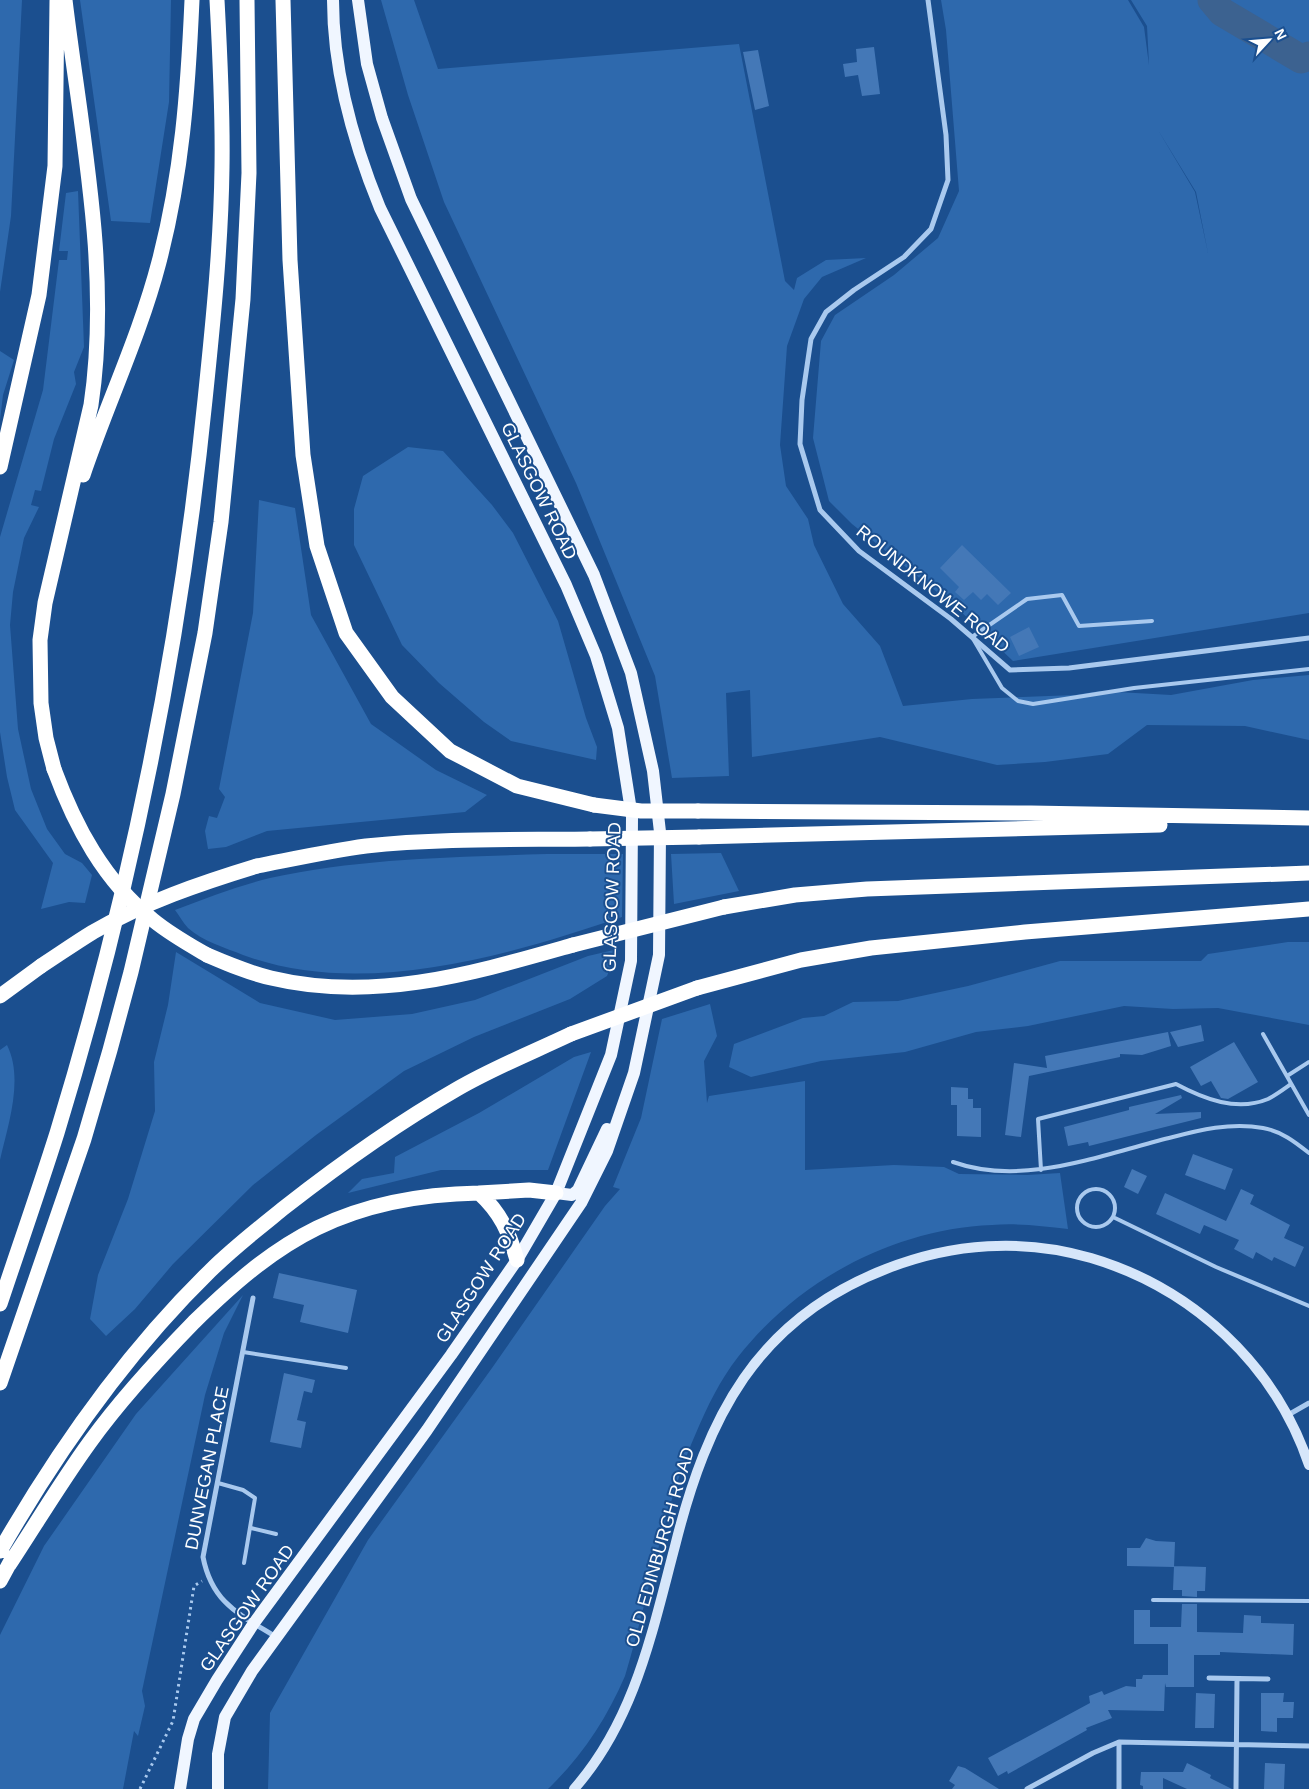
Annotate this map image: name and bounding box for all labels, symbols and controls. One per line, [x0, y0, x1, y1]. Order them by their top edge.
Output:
north arrow [1244, 15, 1294, 65]
text: N [1271, 26, 1290, 42]
street label: GLASGOW ROAD [497, 419, 581, 563]
street label: ROUNDKNOWE ROAD [852, 521, 1014, 657]
street label: GLASGOW ROAD [599, 822, 625, 972]
street label: GLASGOW ROAD [432, 1210, 530, 1346]
street label: DUNVEGAN PLACE [181, 1385, 233, 1551]
street label: OLD EDINBURGH ROAD [622, 1445, 698, 1649]
street label: GLASGOW ROAD [196, 1541, 298, 1675]

